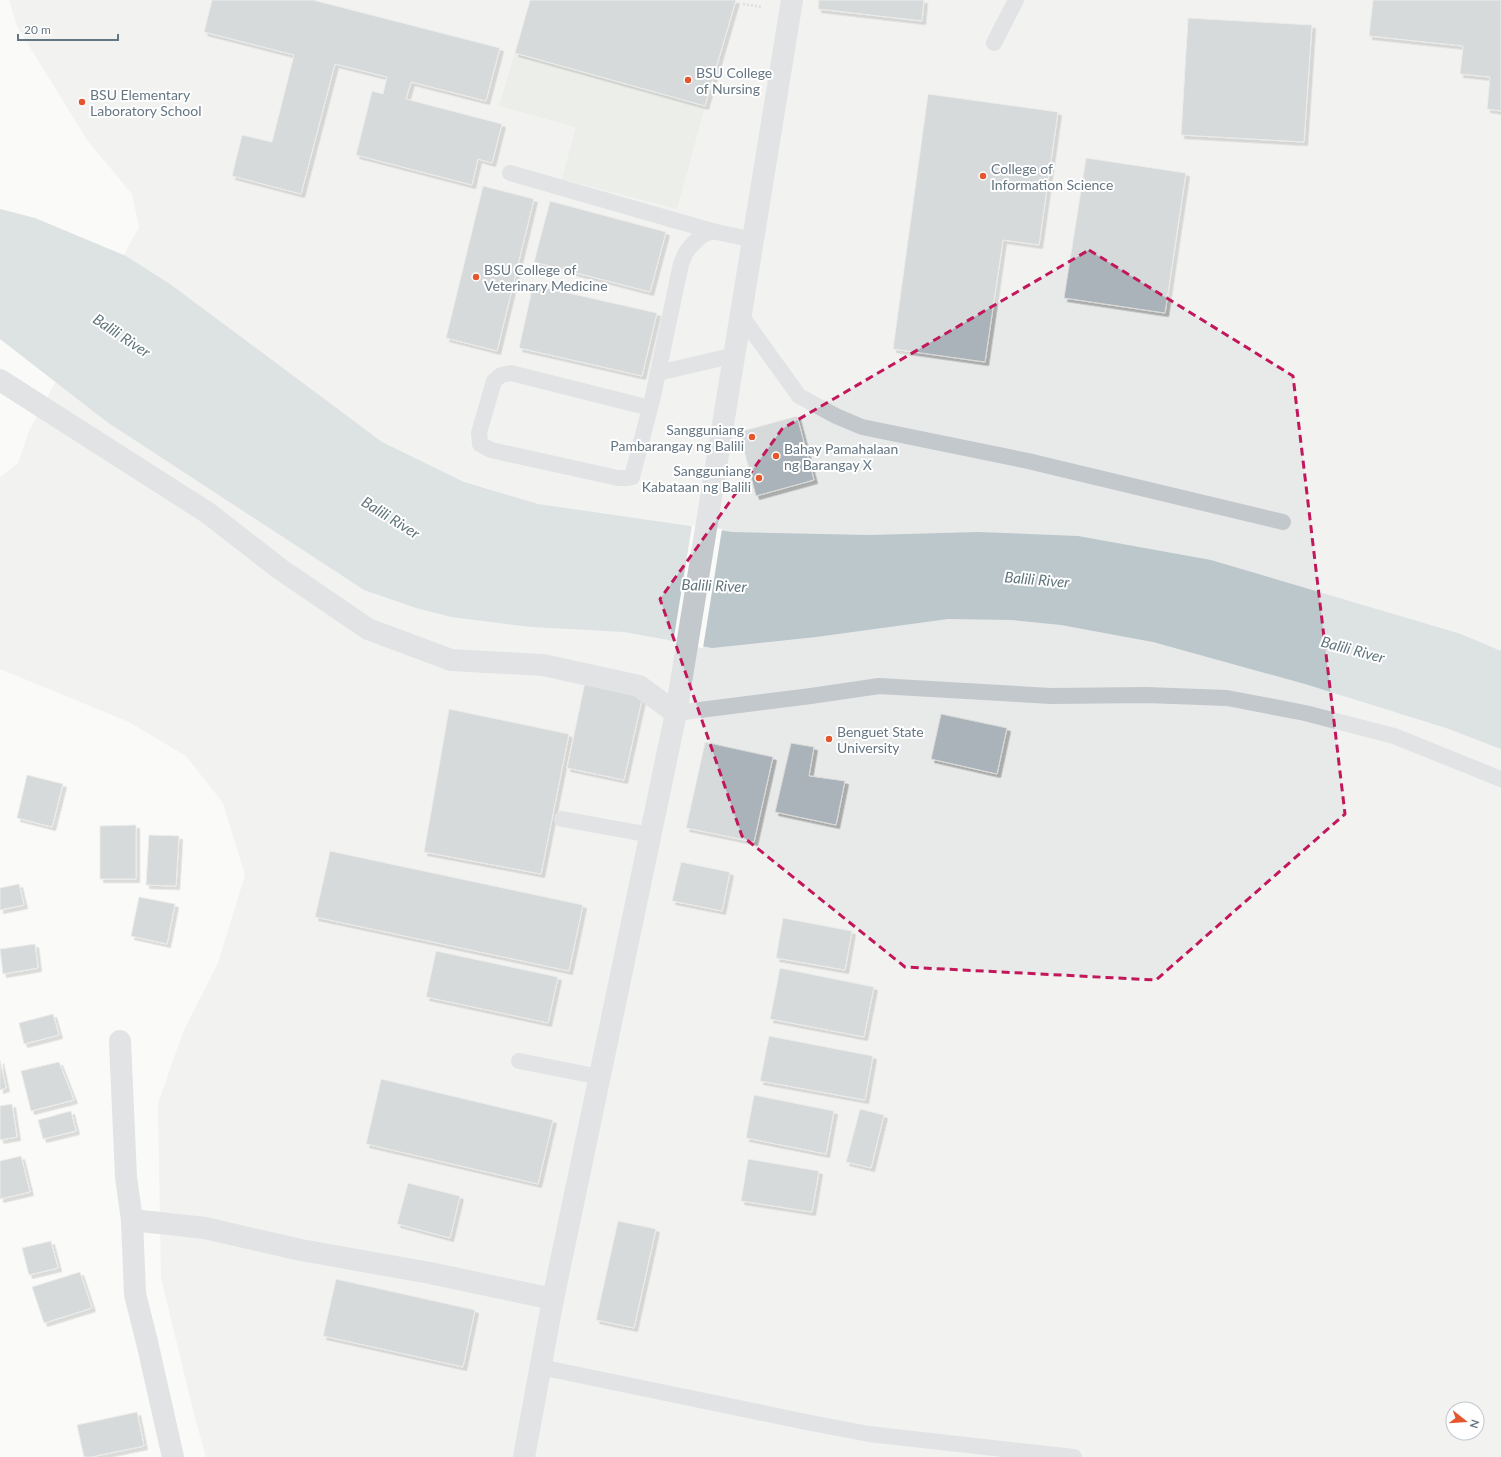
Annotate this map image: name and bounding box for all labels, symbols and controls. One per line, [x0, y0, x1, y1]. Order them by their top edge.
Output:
scale bar [18, 16, 118, 42]
text: 20 m [24, 22, 51, 37]
place label: BSU College of Nursing [696, 64, 772, 97]
marker: BSU College of Nursing [683, 75, 693, 85]
place label: BSU Elementary Laboratory School [90, 86, 201, 119]
marker: BSU Elementary Laboratory School [77, 97, 87, 107]
place label: College of Information Science [991, 160, 1113, 193]
marker: College of Information Science [978, 171, 988, 181]
place label: BSU College of Veterinary Medicine [484, 261, 608, 294]
marker: BSU College of Veterinary Medicine [471, 272, 481, 282]
water label: Balili River [90, 309, 155, 361]
place label: Sangguniang Pambarangay ng Balili [610, 421, 744, 454]
marker: Sangguniang Pambarangay ng Balili [747, 432, 757, 442]
place label: Bahay Pamahalaan ng Barangay X [784, 440, 898, 473]
marker: Bahay Pamahalaan ng Barangay X [771, 451, 781, 461]
place label: Sangguniang Kabataan ng Balili [642, 462, 751, 495]
marker: Sangguniang Kabataan ng Balili [754, 473, 764, 483]
water label: Balili River [359, 492, 424, 542]
water label: Balili River [1004, 567, 1071, 591]
water label: Balili River [681, 575, 748, 595]
water label: Balili River [1319, 632, 1388, 666]
place label: Benguet State University [837, 723, 924, 756]
marker: Benguet State University [824, 734, 834, 744]
north arrow [1445, 1401, 1485, 1441]
text: N [1468, 1418, 1482, 1430]

